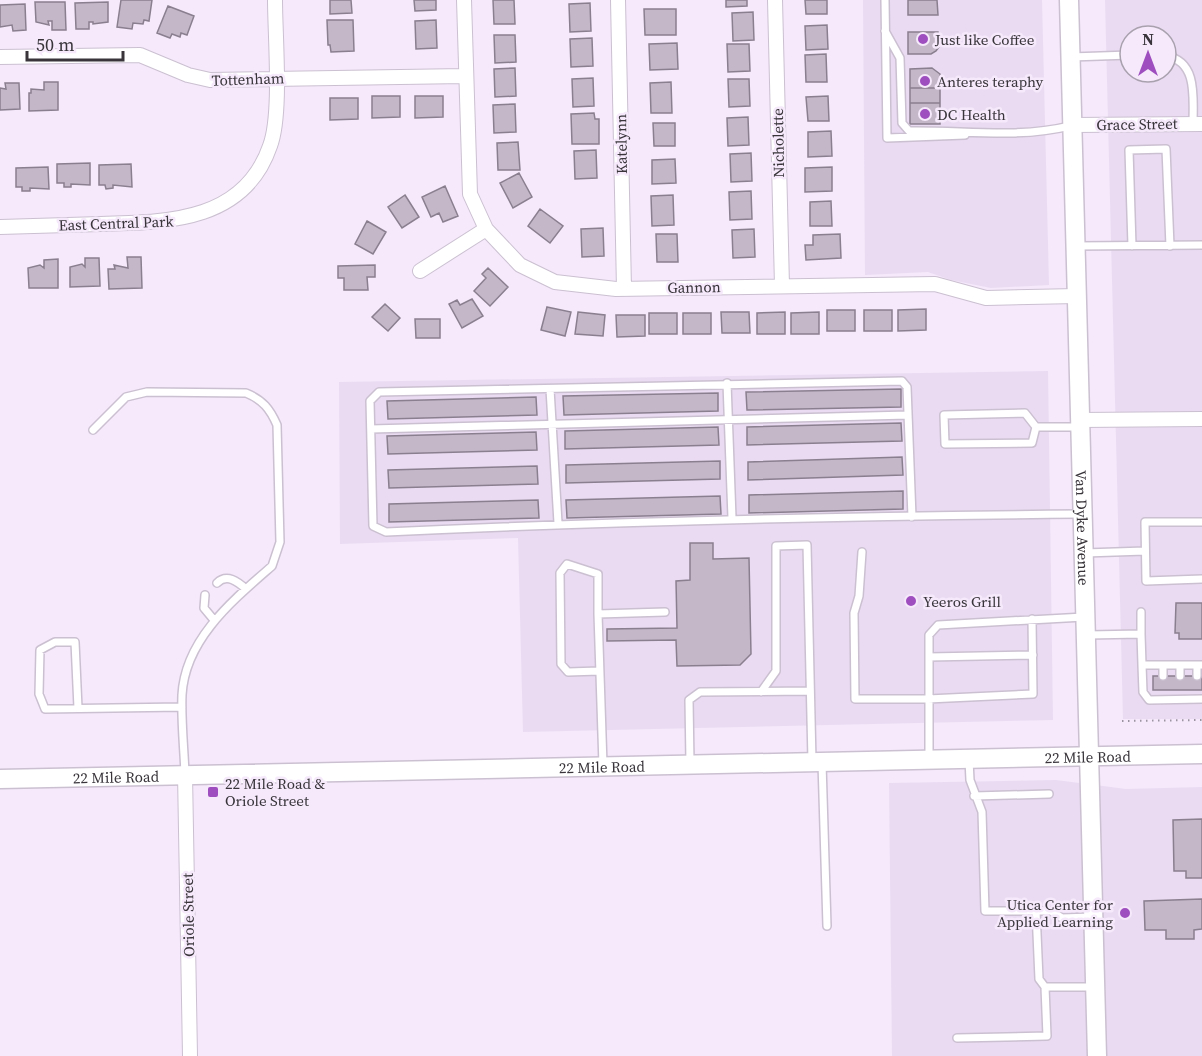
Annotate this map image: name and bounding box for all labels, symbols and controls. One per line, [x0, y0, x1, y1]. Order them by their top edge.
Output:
scale bar [27, 24, 123, 62]
north arrow [1118, 24, 1178, 84]
text: N [1142, 28, 1154, 50]
place label: Just like Coffee [934, 29, 1035, 50]
text: 50 m [36, 32, 74, 57]
marker: Just like Coffee [916, 32, 930, 46]
street label: Tottenham [211, 67, 285, 91]
place label: Anteres teraphy [937, 71, 1044, 92]
marker: Anteres teraphy [918, 74, 932, 88]
place label: DC Health [937, 104, 1006, 125]
marker: DC Health [918, 107, 932, 121]
street label: Nicholette [767, 108, 789, 178]
street label: Grace Street [1096, 113, 1178, 135]
street label: Katelynn [610, 114, 632, 174]
street label: East Central Park [58, 210, 175, 236]
street label: Gannon [667, 276, 721, 298]
street label: Van Dyke Avenue [1071, 470, 1095, 586]
place label: Yeeros Grill [923, 591, 1001, 612]
marker: Yeeros Grill [904, 594, 918, 608]
street label: 22 Mile Road [1044, 745, 1132, 768]
street label: 22 Mile Road [559, 755, 646, 778]
street label: 22 Mile Road [73, 765, 160, 788]
place label: 22 Mile Road & Oriole Street [225, 773, 326, 811]
marker: 22 Mile Road & Oriole Street [206, 785, 220, 799]
street label: Oriole Street [177, 873, 199, 957]
place label: Utica Center for Applied Learning [997, 894, 1114, 932]
marker: Utica Center for Applied Learning [1118, 906, 1132, 920]

